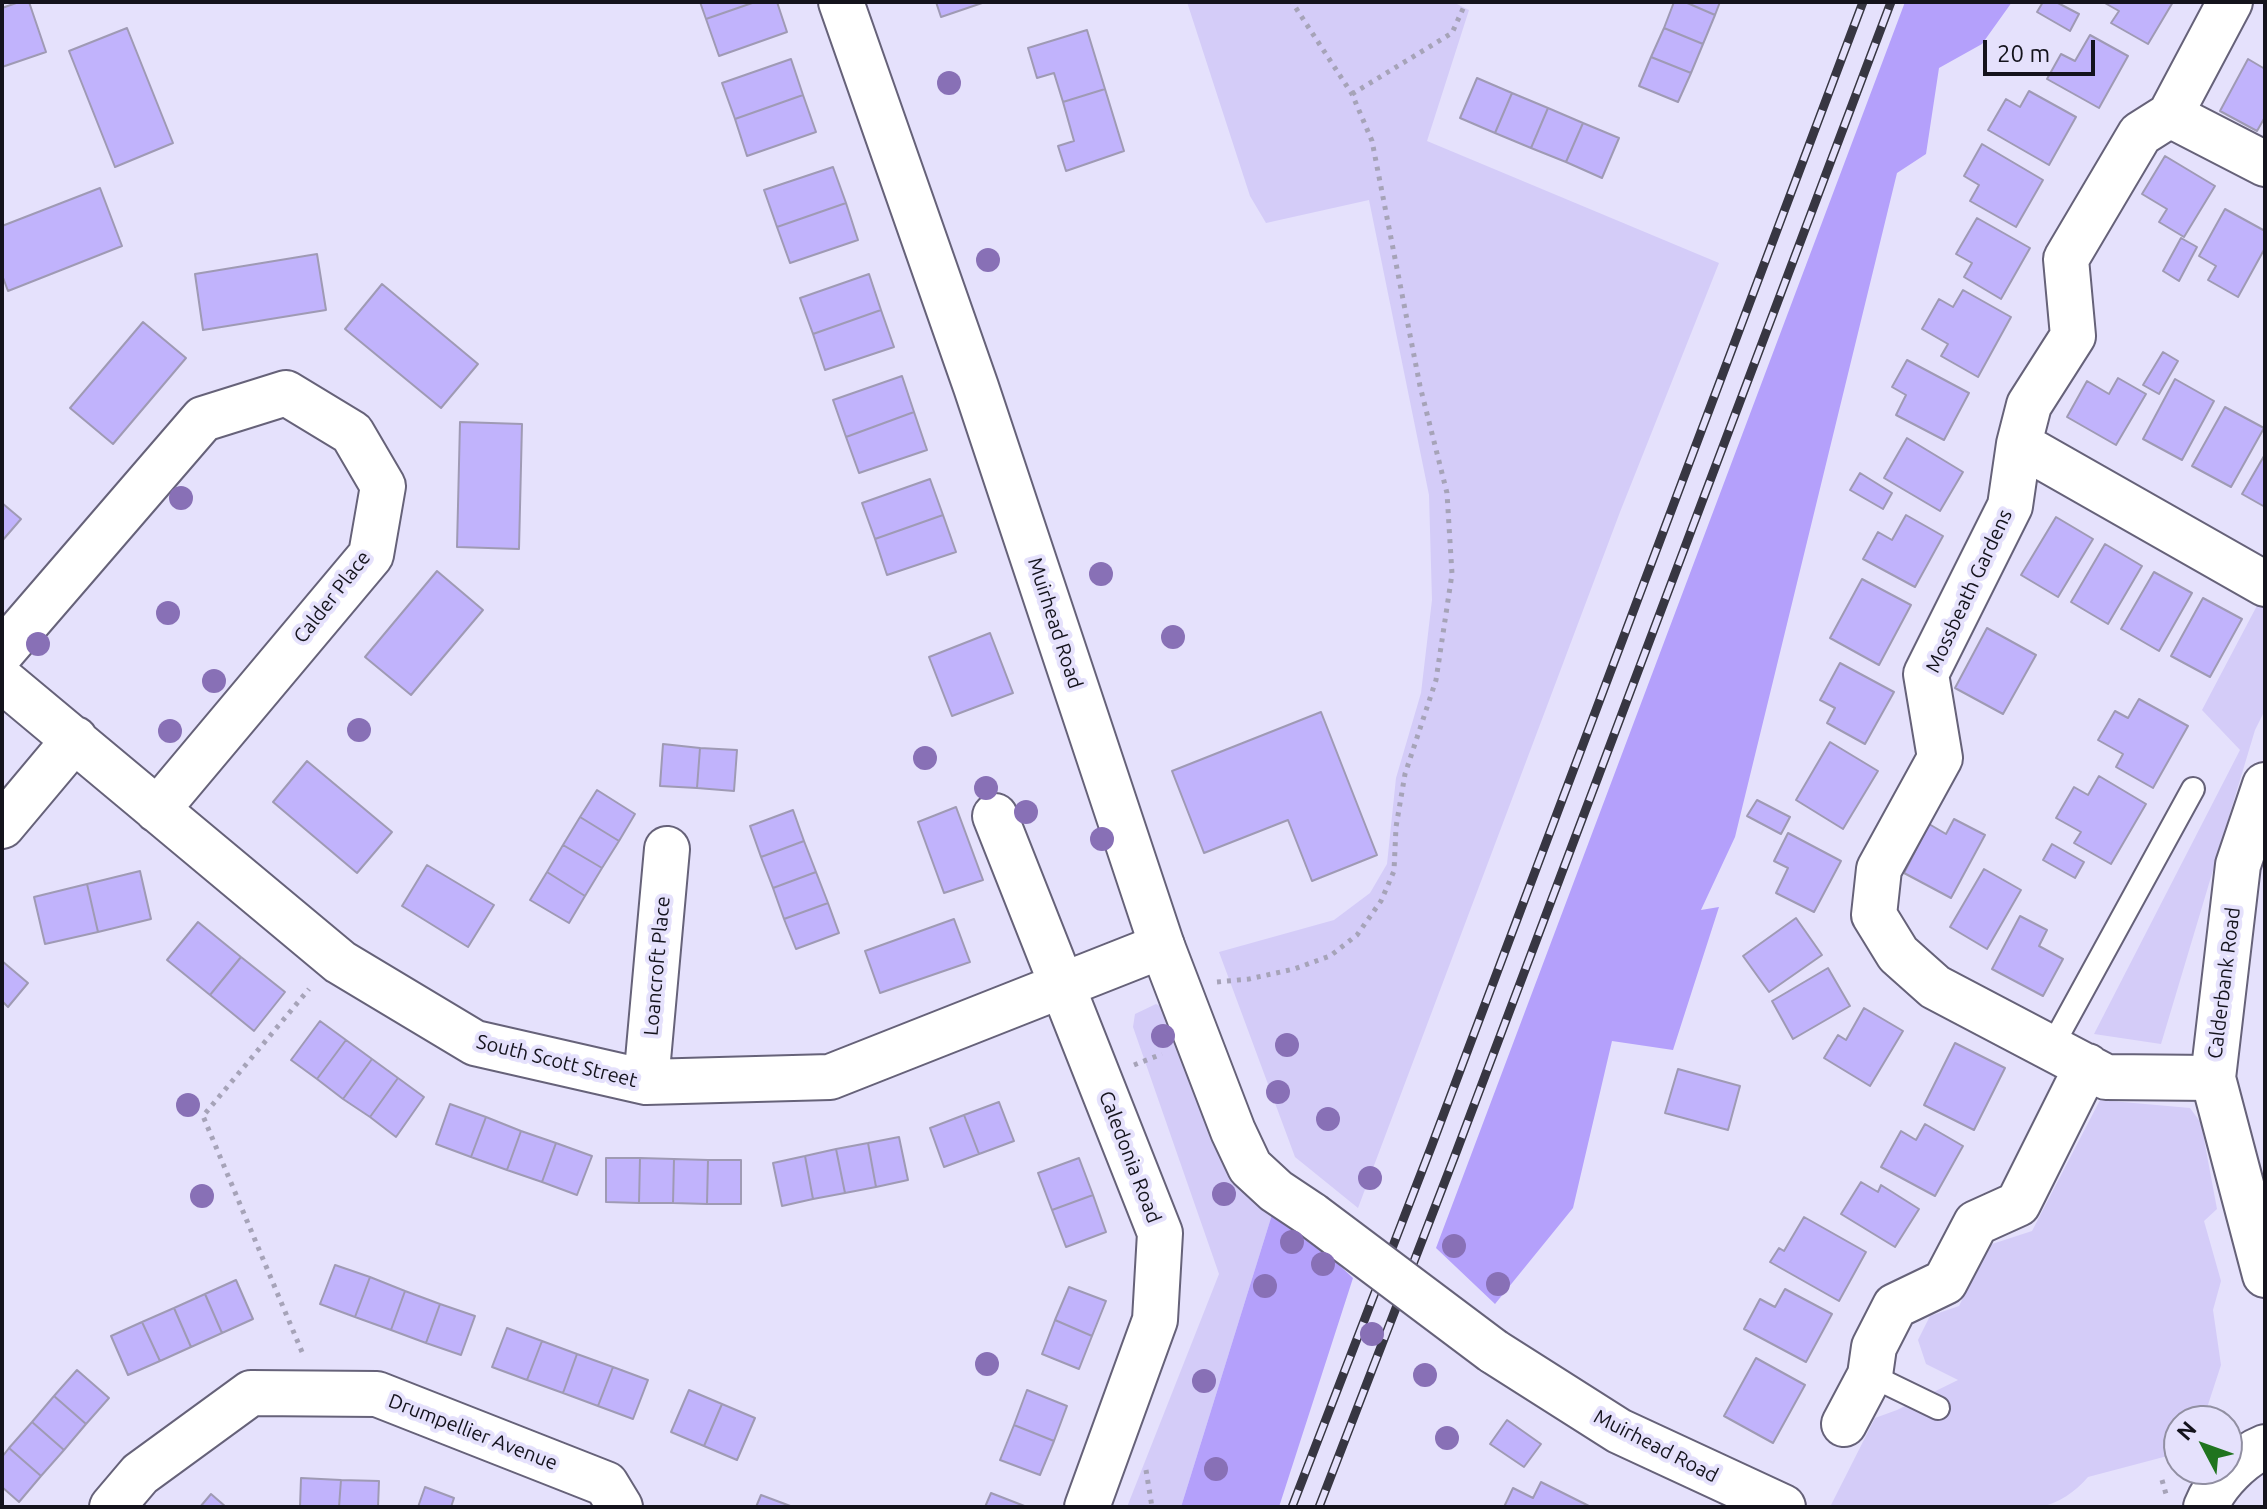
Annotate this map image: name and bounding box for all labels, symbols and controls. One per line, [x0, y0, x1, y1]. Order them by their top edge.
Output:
scale bar [1987, 24, 2099, 74]
text: 20 m [1997, 40, 2050, 67]
street label: Mossbeath Gardens [1921, 506, 2017, 676]
street label: Calder Place [289, 546, 375, 648]
street label: Muirhead Road [1023, 554, 1087, 692]
street label: Loancroft Place [639, 895, 675, 1037]
street label: Calderbank Road [2203, 906, 2245, 1060]
street label: South Scott Street [474, 1029, 640, 1093]
street label: Caledonia Road [1094, 1088, 1166, 1226]
street label: Drumpellier Avenue [385, 1389, 561, 1475]
street label: Muirhead Road [1590, 1404, 1722, 1488]
north arrow [2163, 1405, 2243, 1485]
text: N [2171, 1416, 2201, 1445]

